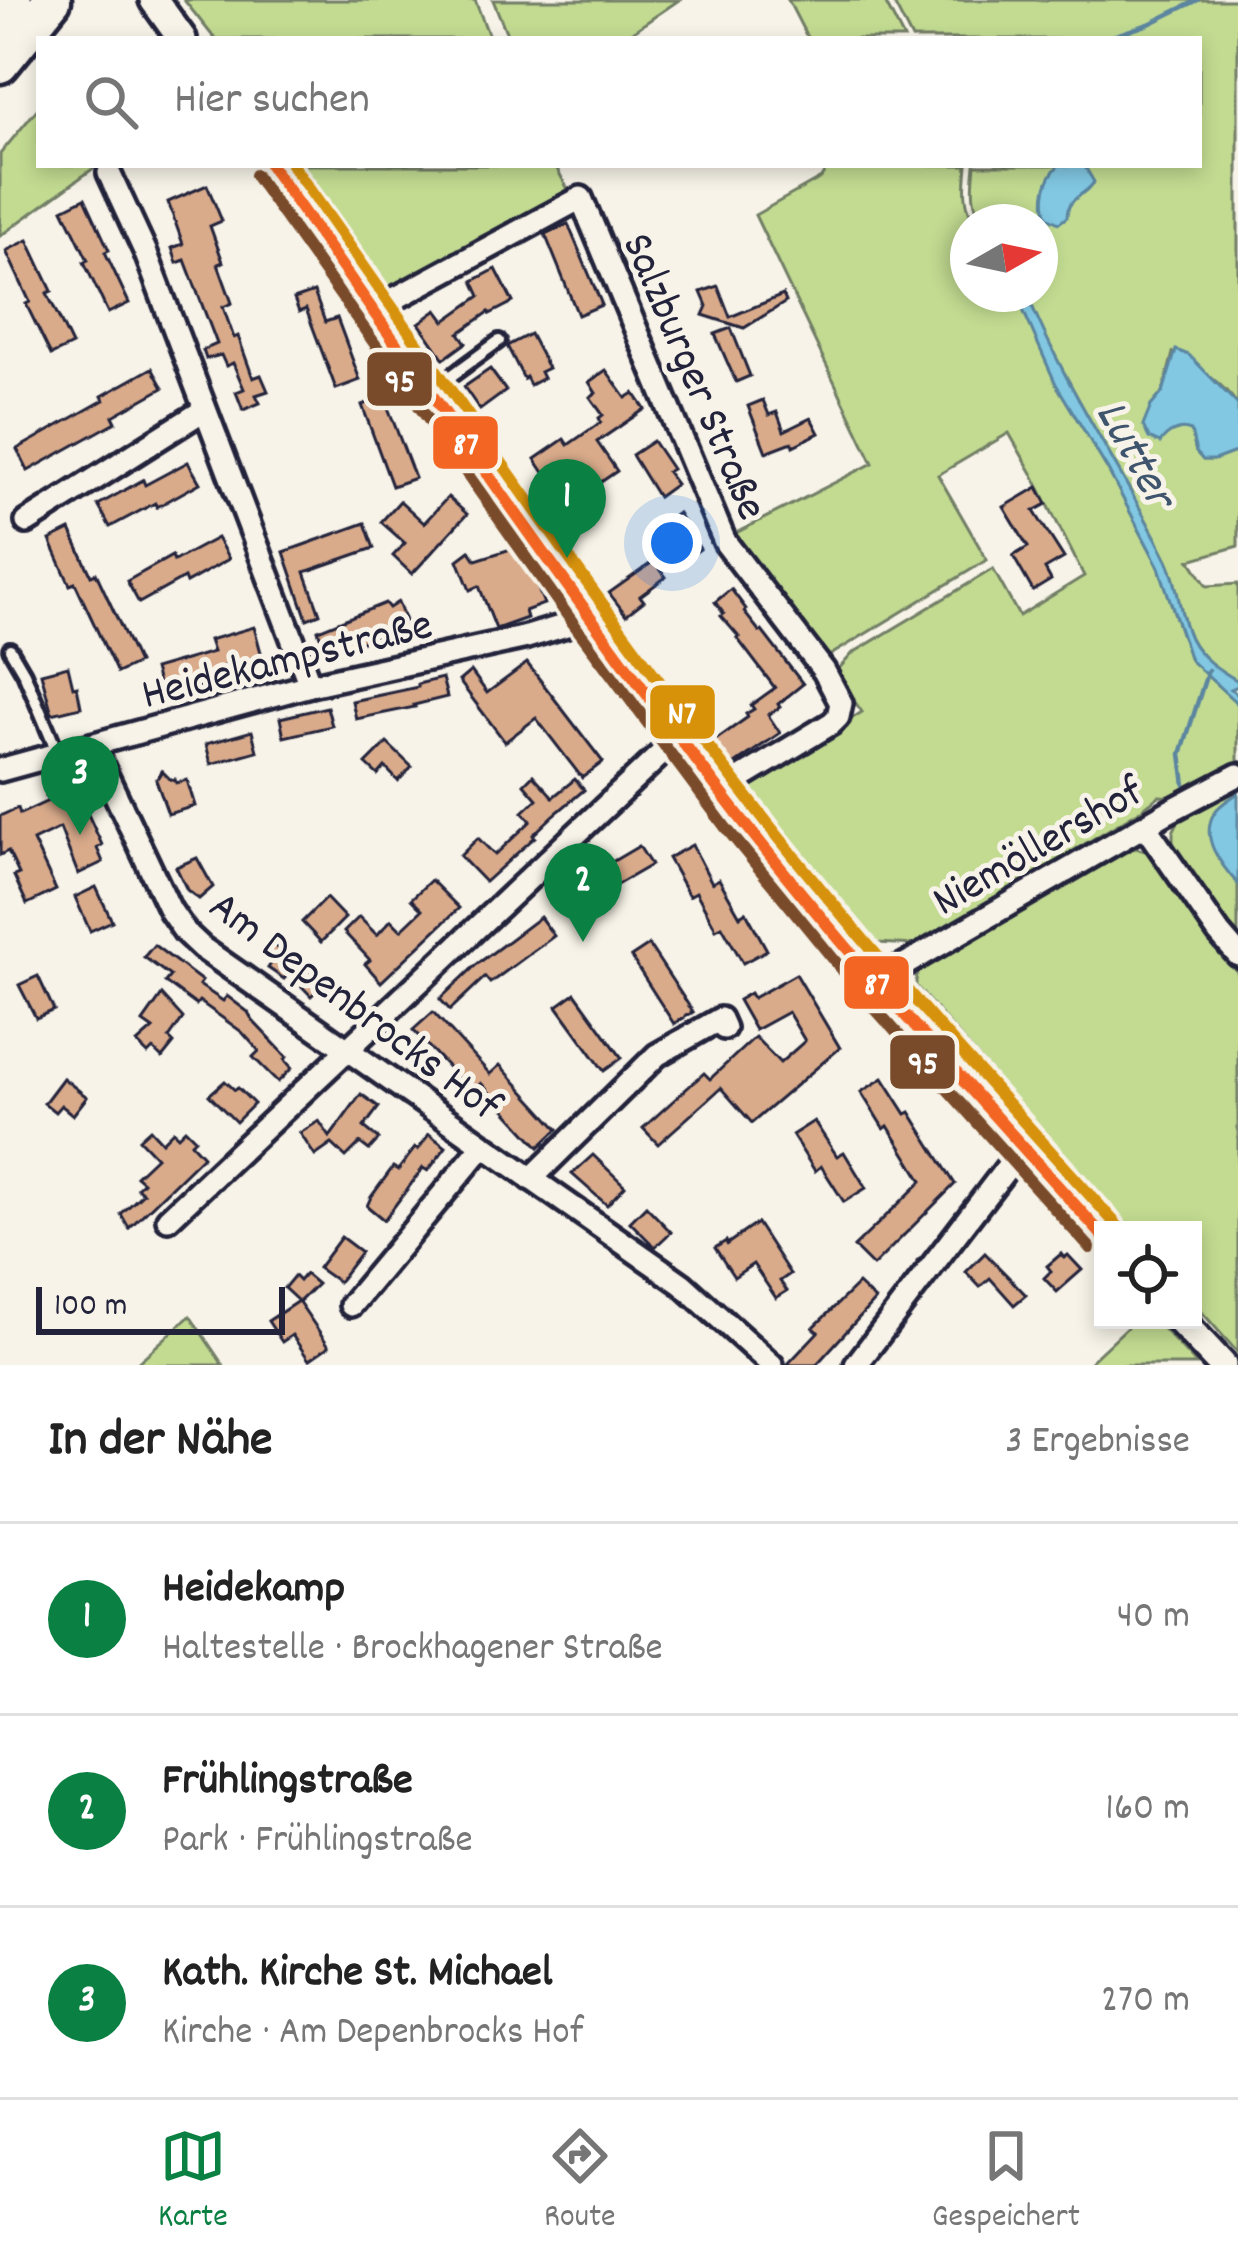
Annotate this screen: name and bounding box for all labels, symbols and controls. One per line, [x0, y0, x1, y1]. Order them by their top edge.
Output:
search box [36, 36, 1202, 168]
icon: search [78, 69, 144, 135]
text: Hier suchen [174, 70, 370, 134]
north arrow [950, 204, 1058, 312]
street label: Salzburger Straße [602, 224, 781, 531]
line badge: 95 [365, 350, 434, 408]
text: 95 [385, 361, 415, 408]
water label: Lutter [1074, 389, 1193, 527]
line badge: 87 [431, 414, 500, 471]
text: 87 [453, 424, 479, 471]
pin: 1 [528, 459, 606, 558]
your location [642, 513, 702, 573]
street label: Heidekampstraße [136, 596, 440, 730]
line badge: N7 [648, 683, 717, 741]
text: N7 [668, 693, 696, 740]
pin: 3 [41, 736, 119, 835]
street label: Niemöllershof [922, 762, 1158, 935]
pin: 2 [544, 843, 622, 942]
street label: Am Depenbrocks Hof [193, 877, 513, 1140]
line badge: 87 [842, 954, 911, 1011]
text: 87 [864, 964, 890, 1011]
line badge: 95 [888, 1033, 957, 1091]
text: 95 [908, 1043, 938, 1090]
map controls [1094, 1221, 1202, 1329]
button: locate [1094, 1221, 1202, 1329]
scale bar [36, 1281, 285, 1334]
text: 100 m [54, 1284, 127, 1331]
text: In der Nähe [48, 1407, 272, 1479]
text: 3 Ergebnisse [1005, 1416, 1190, 1471]
text: Heidekamp [162, 1559, 345, 1623]
text: 1 [83, 1591, 91, 1646]
text: 40 m [1117, 1591, 1190, 1646]
text: Haltestelle · Brockhagener Straße [162, 1623, 663, 1678]
text: Frühlingstraße [162, 1751, 413, 1815]
text: 2 [78, 1783, 96, 1838]
text: 160 m [1105, 1783, 1190, 1838]
text: Park · Frühlingstraße [162, 1815, 473, 1870]
text: Kath. Kirche St. Michael [162, 1943, 553, 2007]
text: 3 [78, 1975, 96, 2030]
text: 270 m [1101, 1975, 1190, 2030]
text: Kirche · Am Depenbrocks Hof [162, 2007, 583, 2062]
tab: Karte [158, 2123, 228, 2242]
tab: Route [544, 2123, 616, 2242]
tab: Gespeichert [932, 2123, 1080, 2242]

